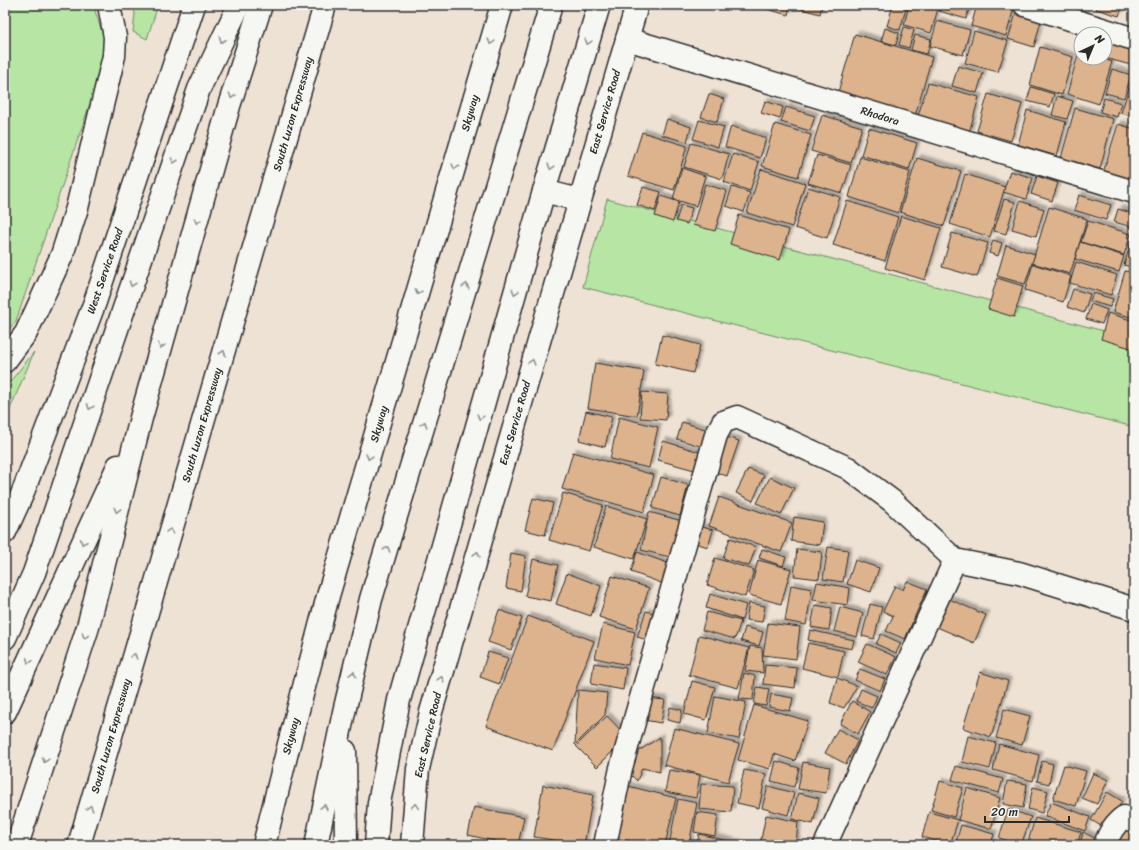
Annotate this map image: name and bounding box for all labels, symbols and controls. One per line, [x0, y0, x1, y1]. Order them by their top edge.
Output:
north arrow [1073, 26, 1113, 66]
text: N [1090, 29, 1109, 49]
one-way arrow [219, 36, 227, 44]
one-way arrow [487, 39, 496, 46]
one-way arrow [584, 39, 593, 46]
street label: South Luzon Expressway [268, 54, 319, 174]
street label: East Service Road [584, 66, 626, 157]
one-way arrow [228, 92, 237, 99]
street label: Skyway [456, 92, 484, 134]
street label: Rhodora [858, 101, 902, 131]
one-way arrow [171, 157, 179, 164]
one-way arrow [451, 163, 460, 170]
one-way arrow [547, 163, 556, 170]
one-way arrow [193, 217, 201, 224]
street label: West Service Road [81, 224, 129, 316]
one-way arrow [128, 280, 137, 287]
one-way arrow [461, 283, 470, 290]
one-way arrow [414, 288, 423, 295]
one-way arrow [511, 288, 520, 295]
one-way arrow [157, 342, 166, 349]
one-way arrow [218, 349, 227, 356]
one-way arrow [528, 359, 536, 365]
street label: South Luzon Expressway [177, 365, 228, 485]
street label: East Service Road [494, 377, 536, 468]
one-way arrow [87, 403, 95, 410]
street label: Skyway [365, 403, 393, 445]
one-way arrow [476, 413, 485, 420]
one-way arrow [419, 421, 428, 428]
one-way arrow [365, 453, 374, 460]
one-way arrow [114, 507, 122, 513]
one-way arrow [165, 528, 174, 535]
one-way arrow [80, 538, 88, 546]
one-way arrow [382, 545, 390, 552]
one-way arrow [472, 551, 481, 558]
one-way arrow [81, 632, 90, 639]
one-way arrow [129, 652, 138, 659]
one-way arrow [26, 656, 34, 664]
one-way arrow [349, 671, 357, 677]
street label: South Luzon Expressway [86, 676, 137, 796]
one-way arrow [436, 676, 445, 683]
street label: East Service Road [409, 689, 447, 780]
street label: Skyway [277, 715, 305, 756]
one-way arrow [41, 756, 50, 763]
scale bar [985, 798, 1069, 824]
text: 20 m [991, 801, 1018, 823]
one-way arrow [410, 803, 419, 809]
one-way arrow [85, 804, 94, 811]
one-way arrow [320, 804, 328, 810]

